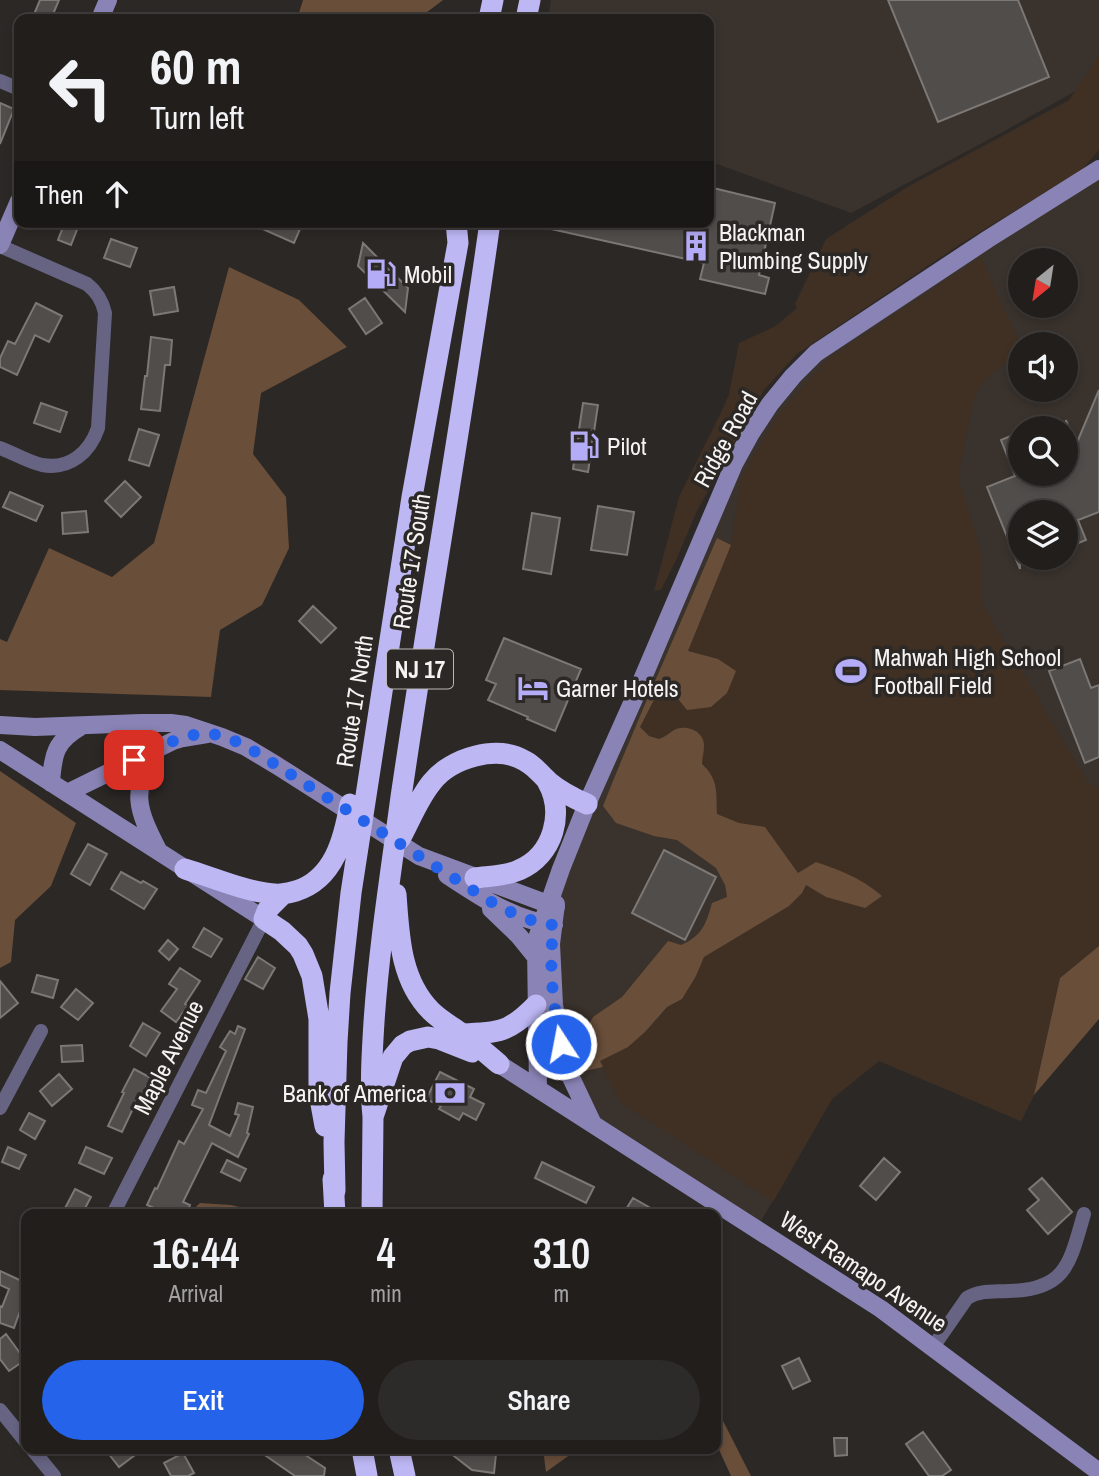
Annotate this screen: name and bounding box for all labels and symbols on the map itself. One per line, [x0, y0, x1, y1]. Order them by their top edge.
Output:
place label: Blackman Plumbing Supply [719, 216, 868, 276]
building icon: Blackman Plumbing Supply [679, 229, 713, 263]
north arrow [1008, 248, 1078, 318]
fuel station icon: Mobil [364, 257, 398, 291]
place label: Mobil [404, 258, 452, 290]
street label: Ridge Road [686, 385, 764, 493]
fuel station icon: Pilot [567, 429, 601, 463]
place label: Pilot [607, 430, 647, 462]
street label: Route 17 South [384, 491, 438, 631]
street label: Route 17 North [328, 633, 380, 769]
place label: Mahwah High School Football Field [874, 641, 1061, 701]
road number: NJ 17 [387, 650, 453, 688]
sports icon: Mahwah High School Football Field [834, 654, 868, 688]
hotel icon: Garner Hotels [516, 671, 550, 705]
place label: Garner Hotels [556, 672, 679, 704]
pin [104, 730, 164, 790]
street label: Maple Avenue [126, 994, 210, 1120]
position arrow [524, 1007, 598, 1081]
bank icon: Bank of America [433, 1076, 467, 1110]
place label: Bank of America [283, 1077, 427, 1109]
street label: West Ramapo Avenue [774, 1203, 954, 1339]

